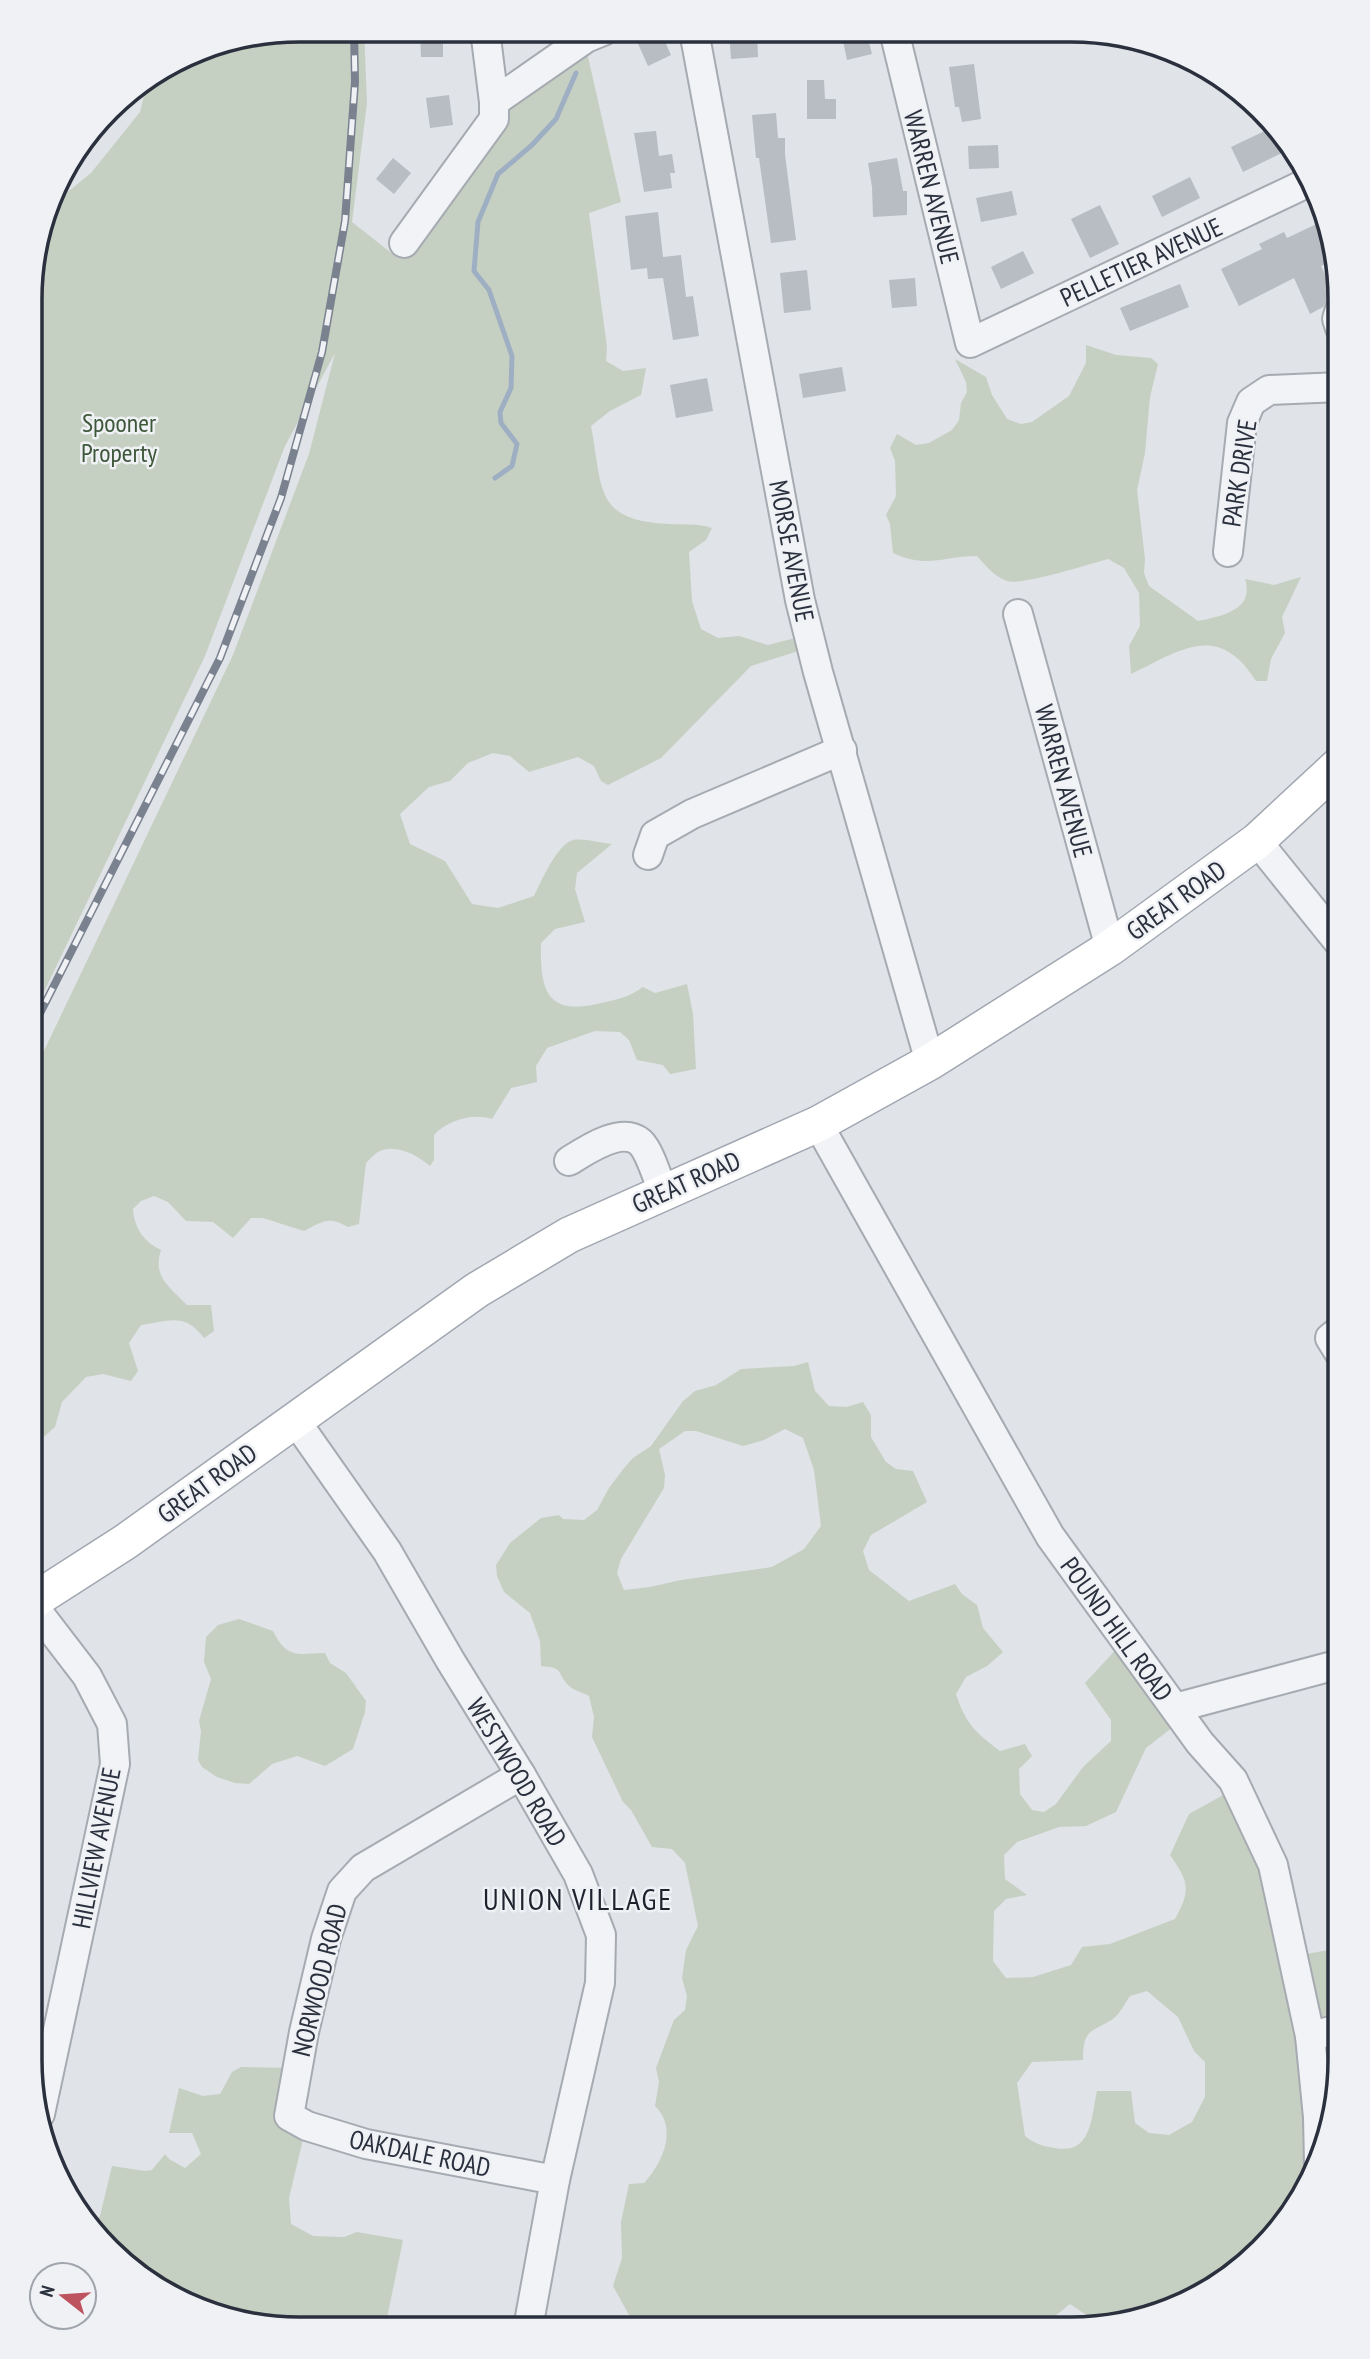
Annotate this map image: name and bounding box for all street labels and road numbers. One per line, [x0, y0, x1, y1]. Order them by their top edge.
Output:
street label: WARREN AVENUE [897, 107, 967, 267]
street label: PELLETIER AVENUE [1055, 210, 1227, 314]
street label: PARK DRIVE [1214, 417, 1264, 529]
street label: MORSE AVENUE [762, 477, 822, 625]
street label: WARREN AVENUE [1028, 701, 1100, 861]
street label: GREAT ROAD [1120, 853, 1232, 947]
street label: GREAT ROAD [627, 1144, 745, 1220]
street label: GREAT ROAD [151, 1436, 263, 1530]
street label: POUND HILL ROAD [1054, 1551, 1180, 1707]
street label: WESTWOOD ROAD [460, 1692, 574, 1852]
street label: HILLVIEW AVENUE [64, 1765, 128, 1931]
street label: NORWOOD ROAD [284, 1900, 354, 2060]
street label: OAKDALE ROAD [347, 2122, 493, 2184]

